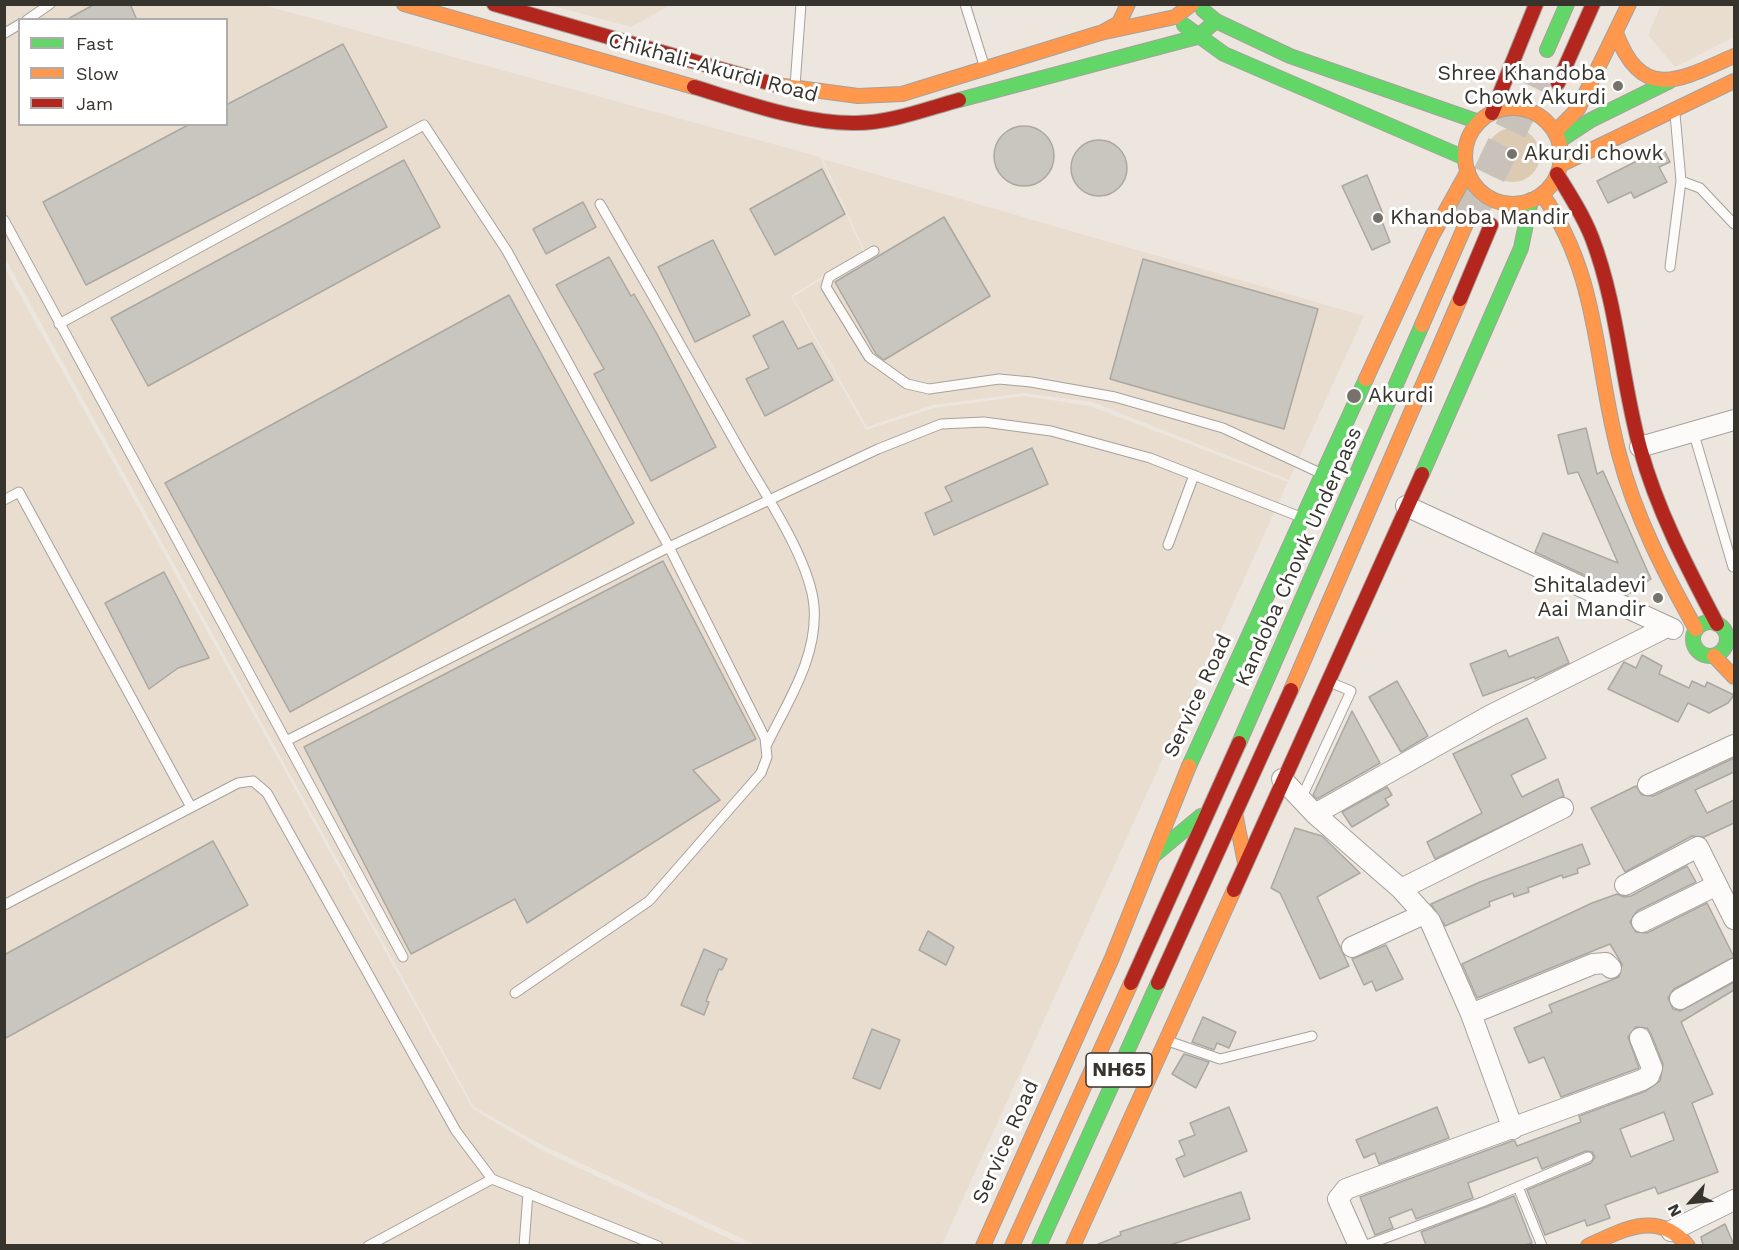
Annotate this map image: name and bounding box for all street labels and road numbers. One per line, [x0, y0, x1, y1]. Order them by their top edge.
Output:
street label: Chikhali-Akurdi Road [605, 28, 821, 108]
street label: Kandoba Chowk Underpass [1230, 423, 1368, 691]
street label: Service Road [1158, 630, 1238, 762]
road number: NH65 [1086, 1053, 1152, 1087]
street label: Service Road [967, 1076, 1045, 1208]

